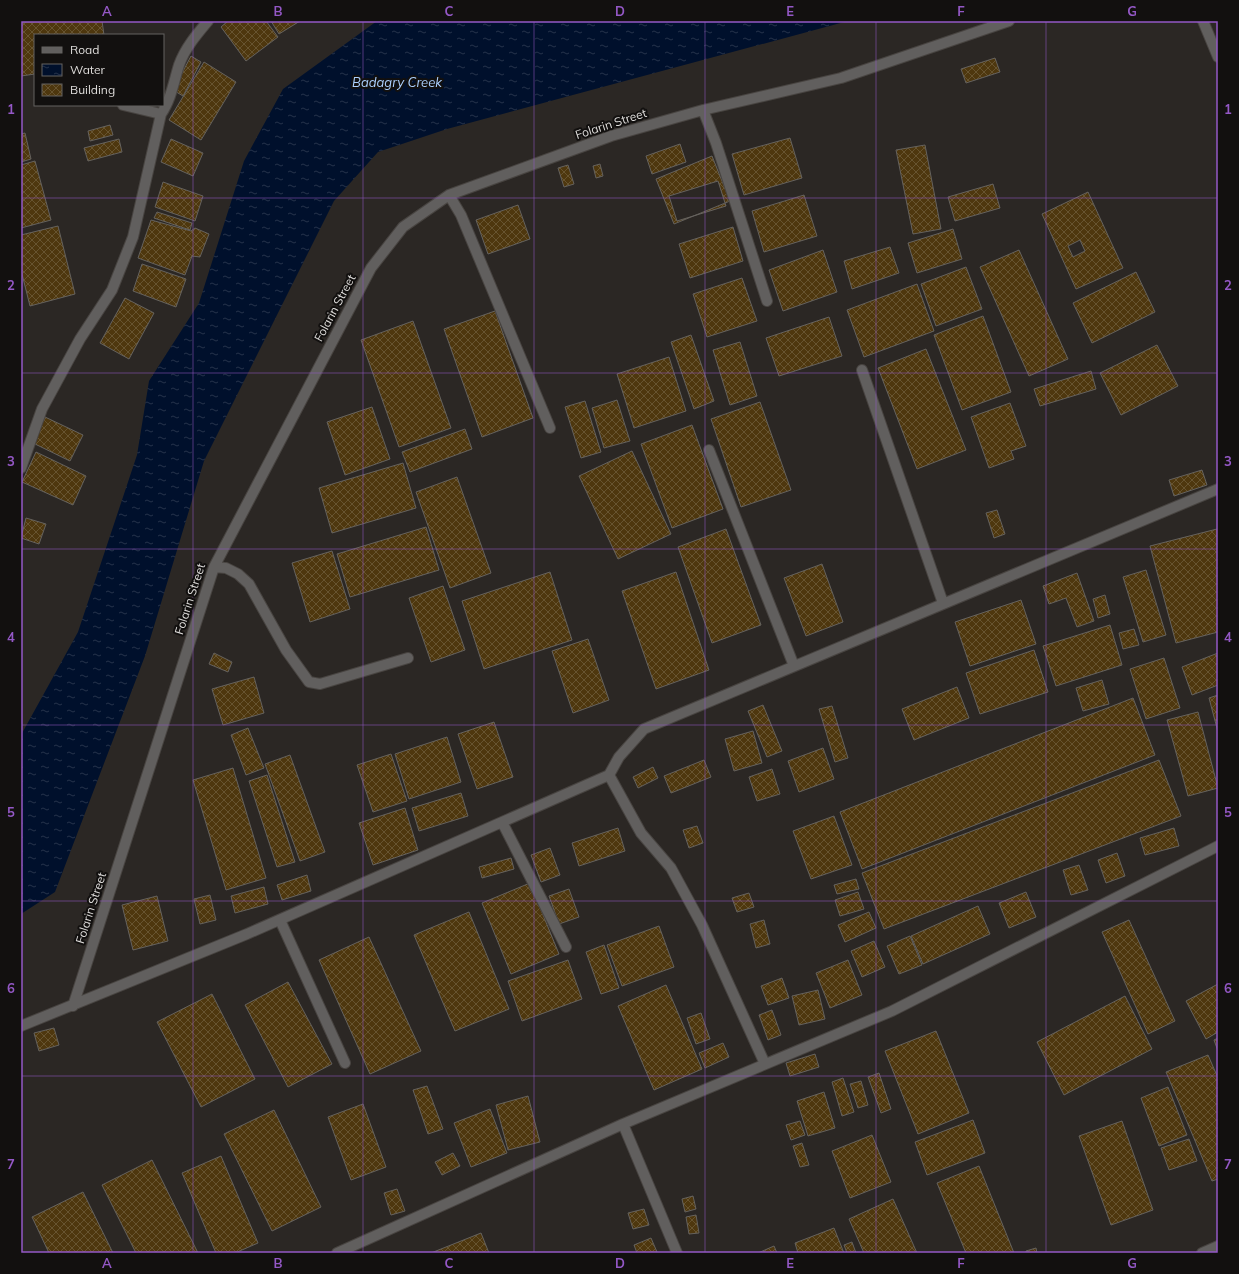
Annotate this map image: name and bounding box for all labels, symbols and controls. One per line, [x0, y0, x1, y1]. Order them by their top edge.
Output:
text: A [102, 3, 112, 19]
text: B [274, 3, 283, 19]
text: C [445, 3, 454, 19]
text: D [615, 3, 625, 19]
text: E [786, 3, 794, 19]
text: F [957, 3, 965, 19]
text: G [1127, 3, 1137, 19]
legend [34, 34, 164, 106]
text: Road [70, 42, 99, 57]
text: Water [70, 62, 106, 77]
water label: Badagry Creek [352, 74, 442, 90]
text: Building [70, 82, 115, 97]
text: 1 [7, 101, 15, 117]
text: 1 [1224, 101, 1232, 117]
street label: Folarin Street [573, 105, 648, 142]
street label: Folarin Street [311, 272, 359, 344]
text: 2 [7, 277, 15, 293]
text: 2 [1224, 277, 1232, 293]
text: 3 [7, 453, 15, 469]
text: 3 [1224, 453, 1232, 469]
street label: Folarin Street [171, 561, 208, 636]
text: 4 [7, 629, 15, 645]
text: 4 [1224, 629, 1232, 645]
text: 5 [7, 804, 15, 820]
text: 5 [1224, 804, 1232, 820]
street label: Folarin Street [72, 870, 109, 945]
text: 6 [7, 980, 15, 996]
text: 6 [1224, 980, 1232, 996]
text: 7 [7, 1156, 15, 1172]
text: 7 [1224, 1156, 1232, 1172]
text: A [102, 1255, 112, 1271]
text: B [274, 1255, 283, 1271]
text: C [445, 1255, 454, 1271]
text: D [615, 1255, 625, 1271]
text: E [786, 1255, 794, 1271]
text: F [957, 1255, 965, 1271]
text: G [1127, 1255, 1137, 1271]

